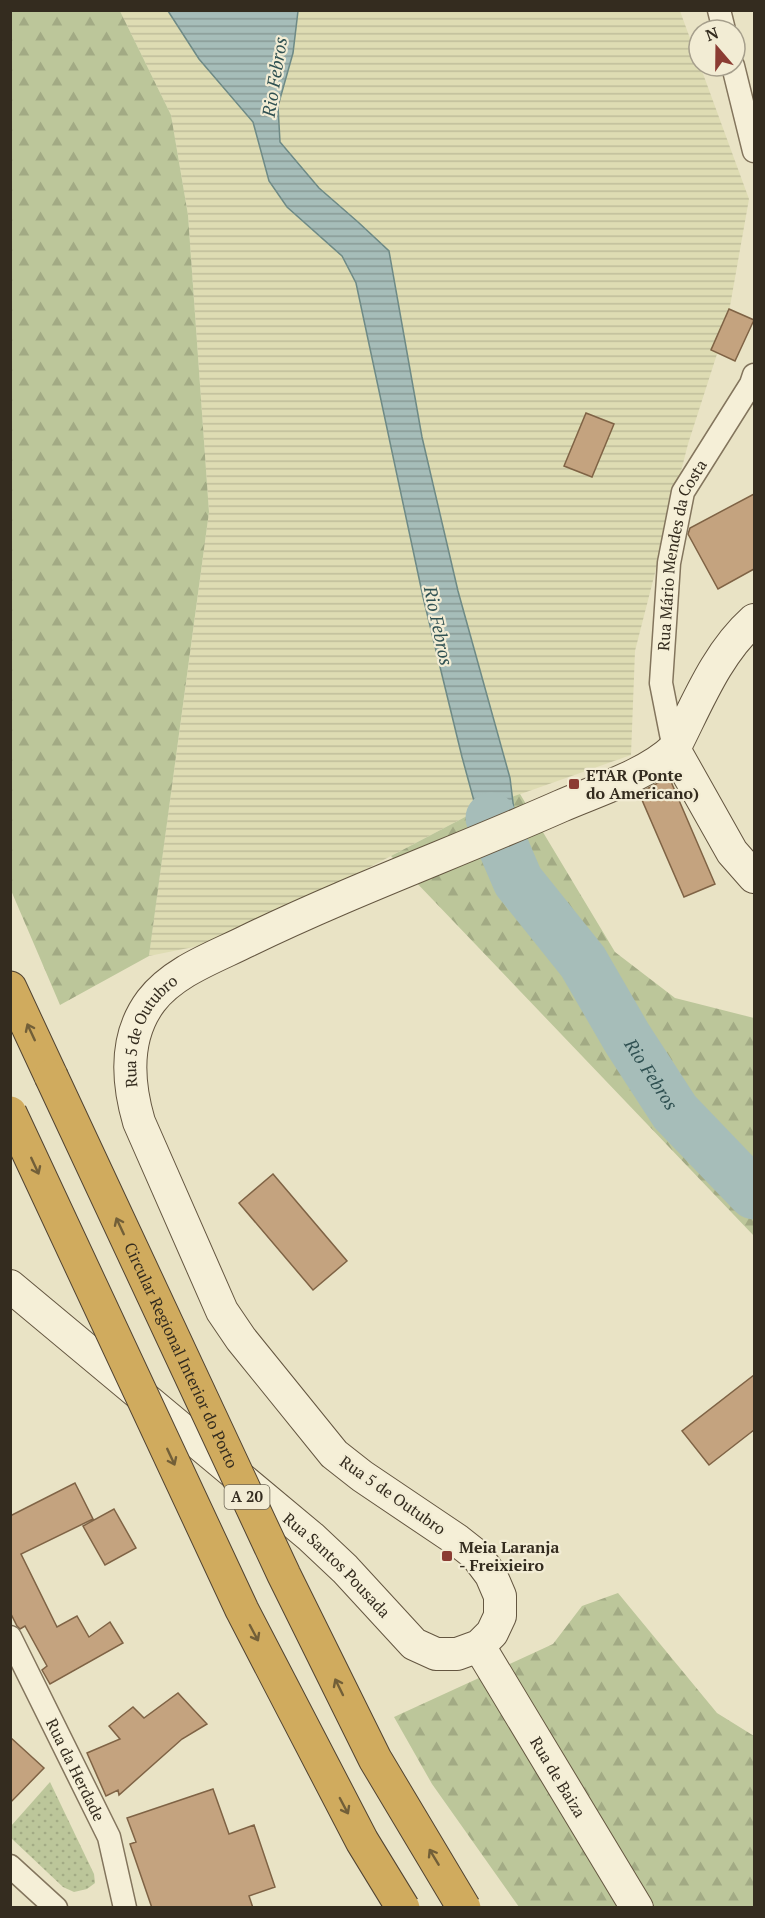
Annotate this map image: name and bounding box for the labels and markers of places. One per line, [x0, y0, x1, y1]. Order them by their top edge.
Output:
place label: ETAR (Ponte do Americano) [586, 764, 699, 804]
marker: ETAR (Ponte do Americano) [567, 777, 581, 791]
place label: Meia Laranja - Freixieiro [459, 1536, 559, 1576]
marker: Meia Laranja - Freixieiro [440, 1549, 454, 1563]

